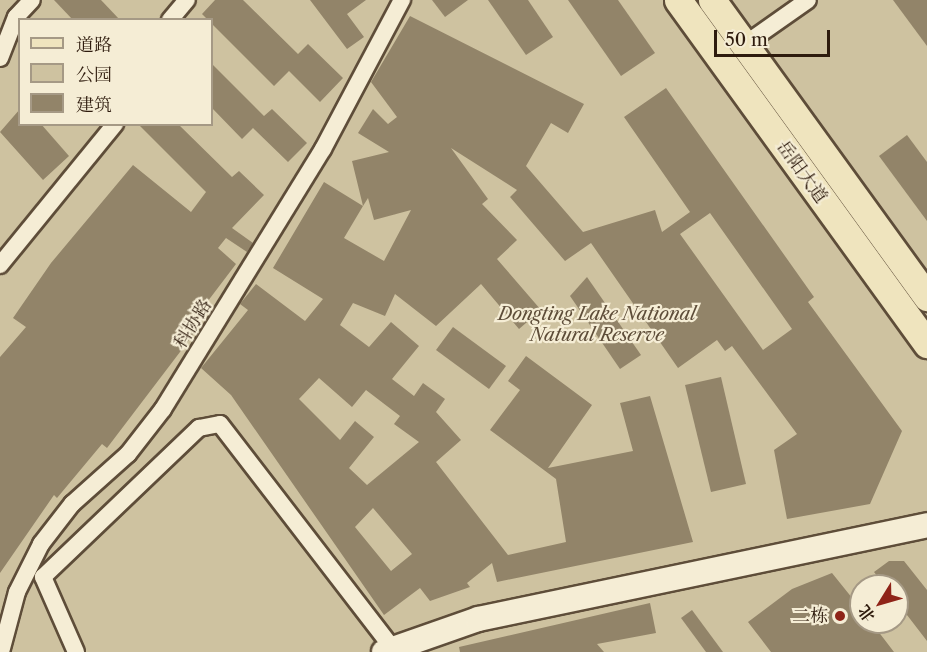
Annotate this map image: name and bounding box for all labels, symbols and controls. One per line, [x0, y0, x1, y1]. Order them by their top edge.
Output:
legend [18, 18, 213, 126]
scale bar [717, 18, 832, 56]
text: 50 m [725, 29, 768, 51]
text: 道路 [76, 34, 112, 56]
text: 公园 [76, 64, 112, 86]
text: 建筑 [76, 94, 112, 116]
street label: 岳阳大道 [772, 137, 832, 207]
street label: 科协路 [170, 295, 216, 353]
park label: Dongting Lake National Natural Reserve [498, 304, 696, 346]
north arrow [849, 574, 909, 634]
text: 北 [853, 601, 879, 626]
place label: 二栋 [792, 605, 828, 627]
marker: 二栋 [833, 609, 847, 623]

